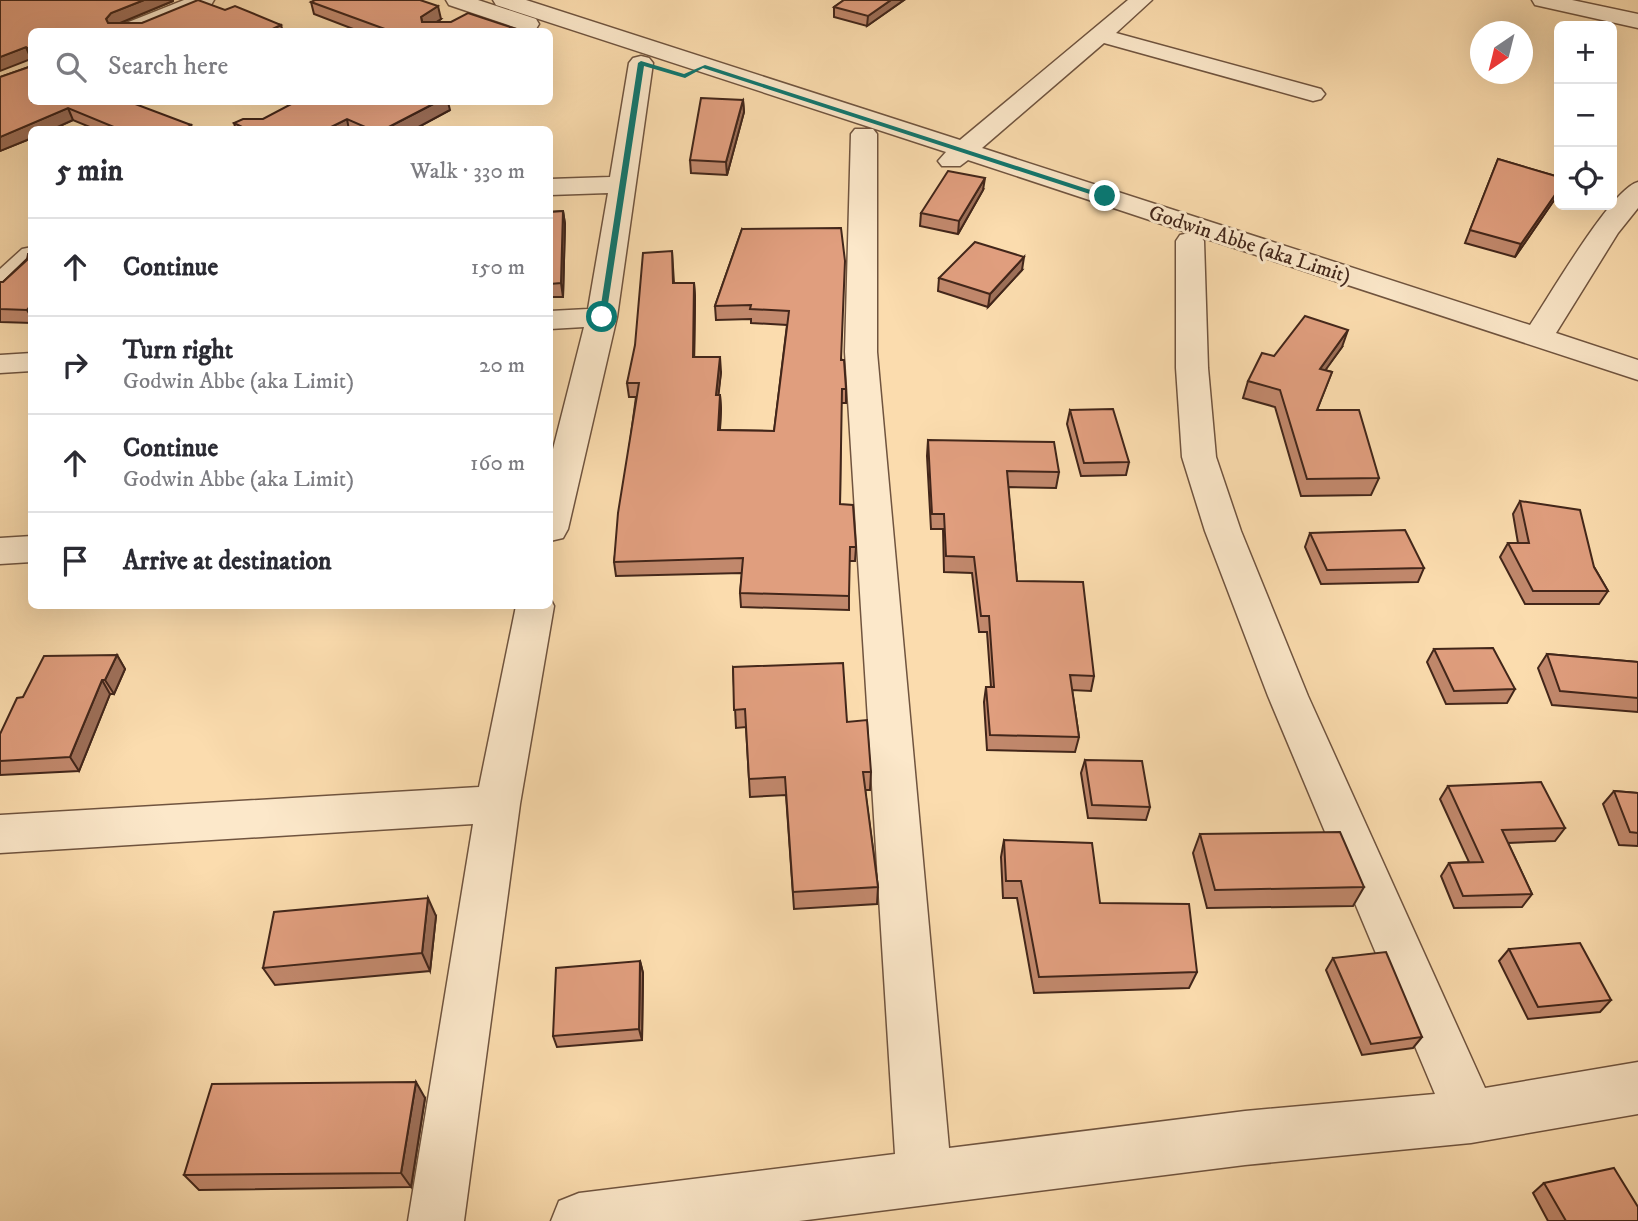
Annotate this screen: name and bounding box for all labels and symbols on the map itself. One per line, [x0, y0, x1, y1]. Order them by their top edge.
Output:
north arrow [1470, 21, 1533, 84]
route end [1089, 180, 1120, 211]
street label: Godwin Abbe (aka Limit) [1145, 200, 1354, 290]
route start [586, 301, 617, 332]

